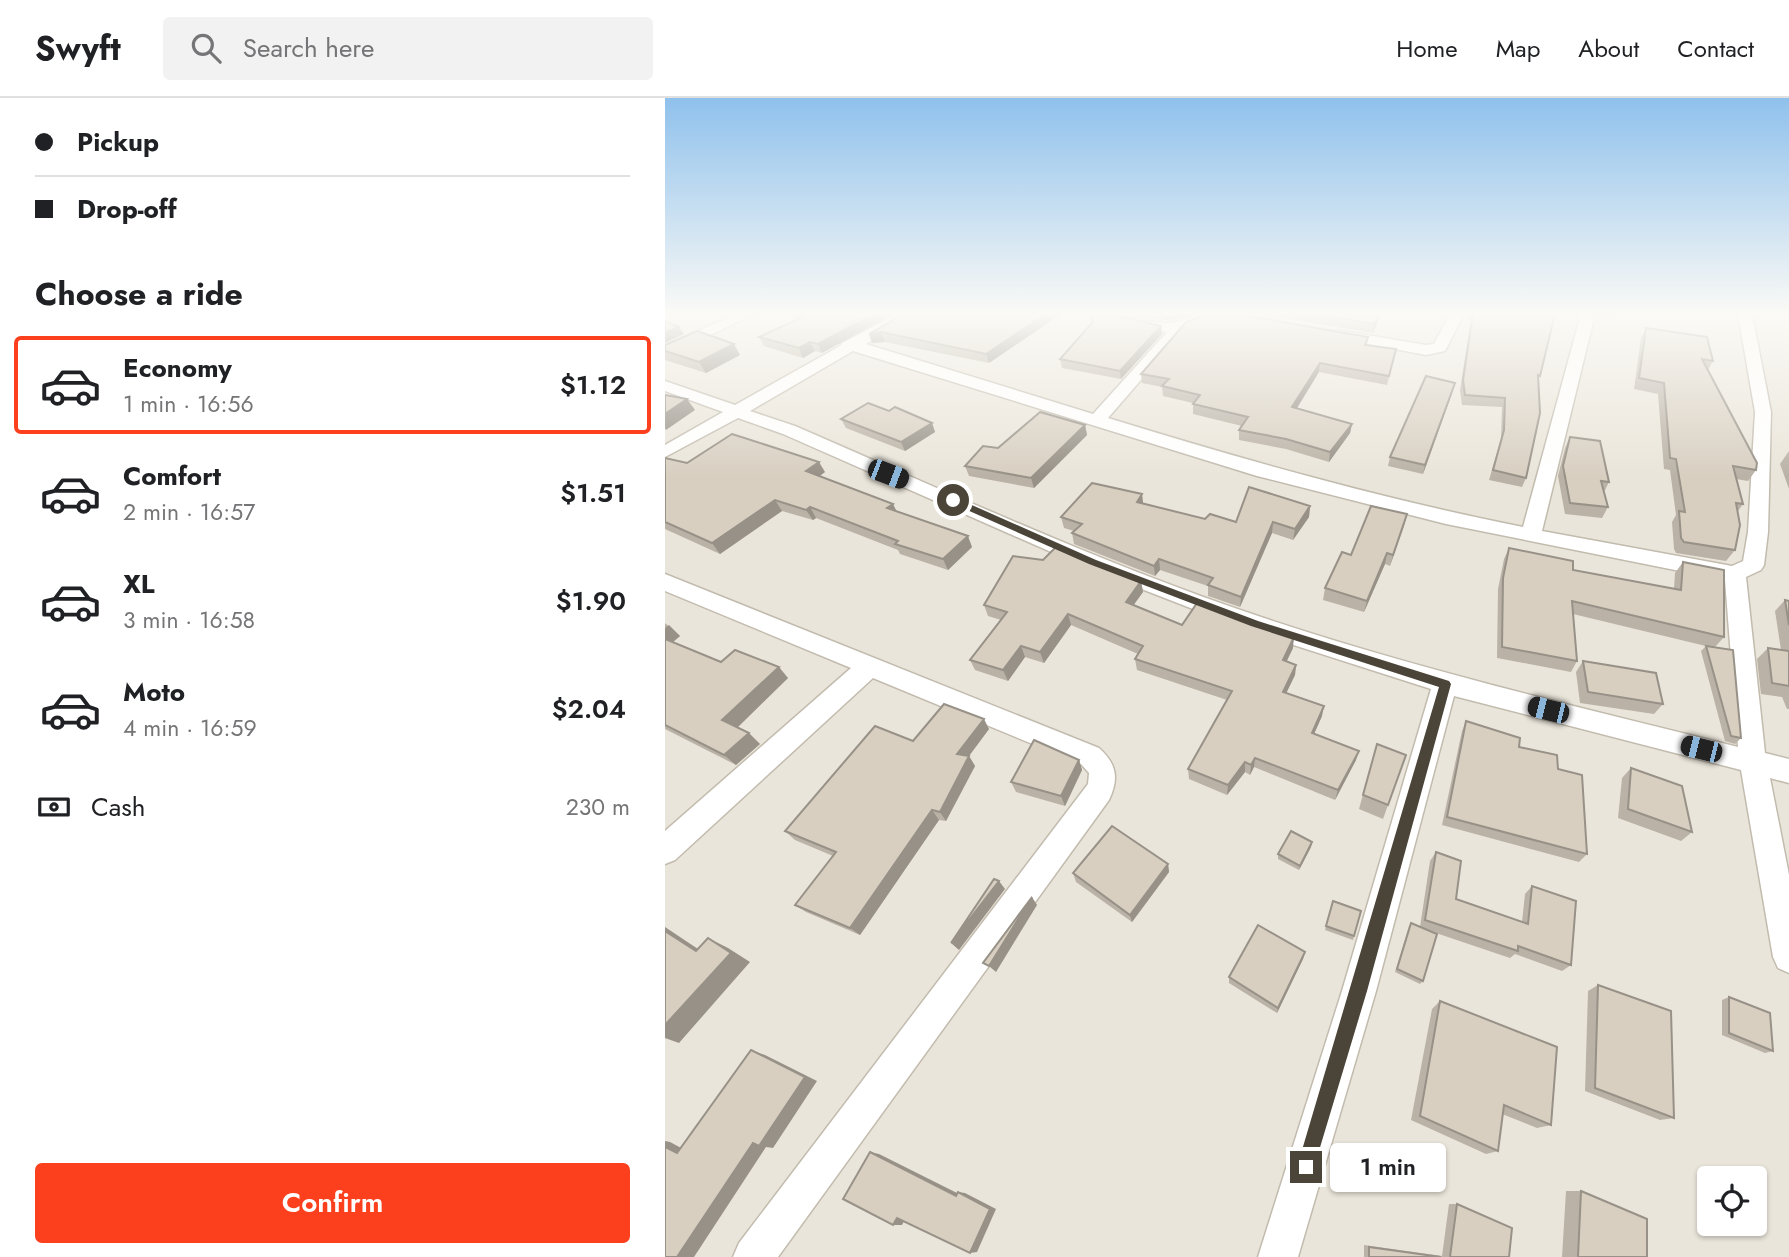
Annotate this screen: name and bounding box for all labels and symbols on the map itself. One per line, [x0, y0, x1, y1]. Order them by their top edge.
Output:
car [865, 457, 912, 491]
route start [937, 484, 969, 516]
car [1526, 695, 1571, 725]
car [1679, 734, 1724, 764]
callout: 1 min [1331, 1142, 1446, 1192]
route end [1290, 1151, 1322, 1183]

